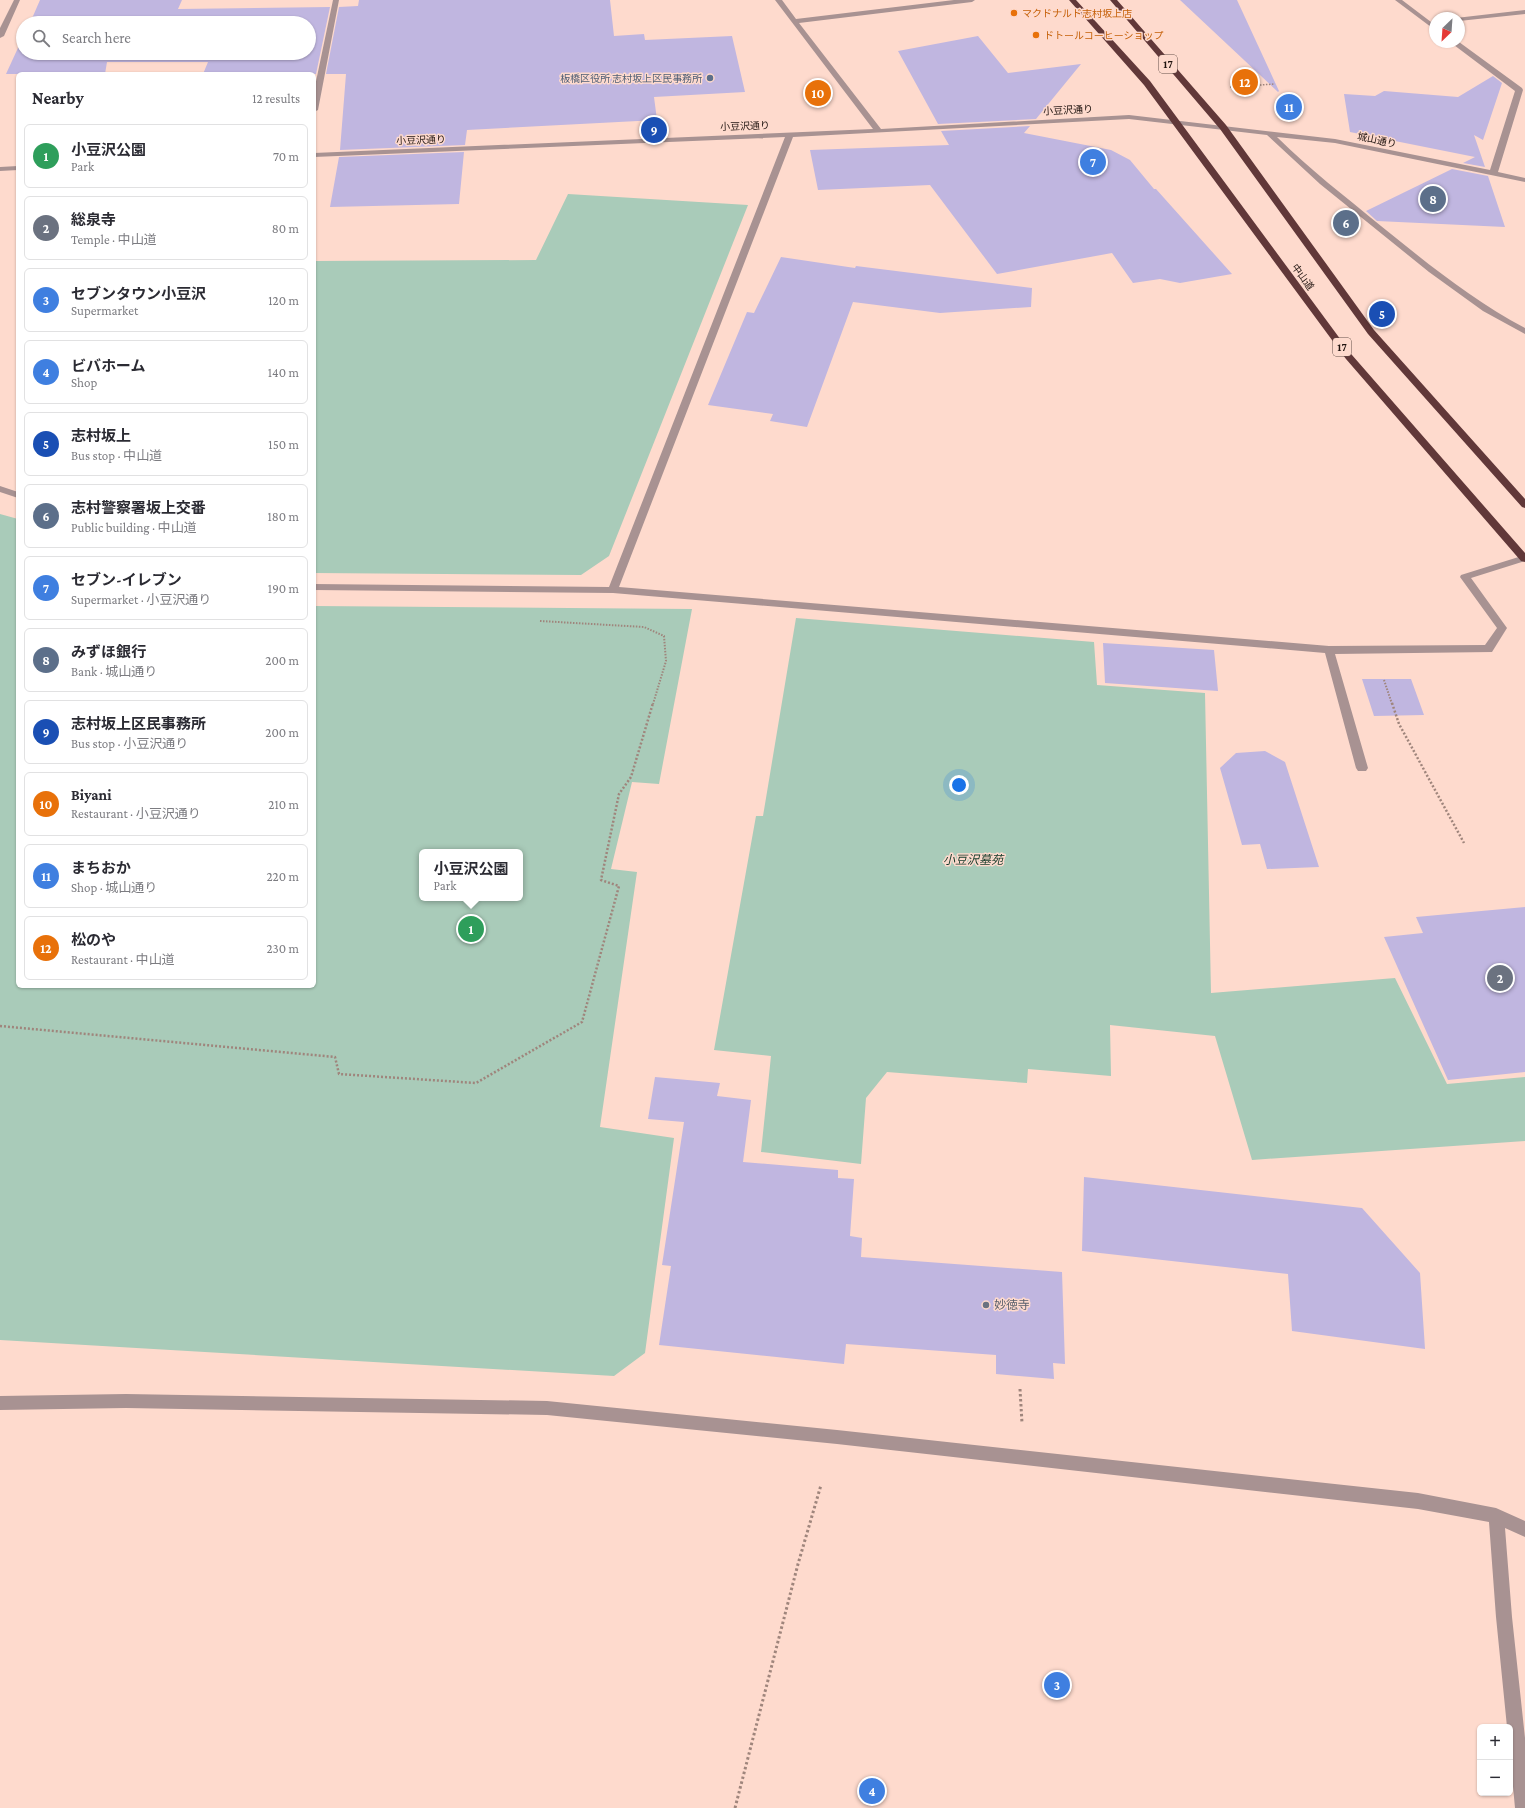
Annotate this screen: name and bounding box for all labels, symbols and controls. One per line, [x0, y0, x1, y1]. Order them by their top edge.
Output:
marker: マクドナルド志村坂上店 [1009, 8, 1019, 18]
place label: マクドナルド志村坂上店 [1022, 8, 1132, 19]
north arrow [1429, 12, 1465, 48]
search box [16, 16, 316, 60]
icon: search [30, 27, 52, 49]
text: Search here [62, 30, 131, 46]
marker: ドトールコーヒーショップ [1031, 30, 1041, 40]
place label: ドトールコーヒーショップ [1044, 30, 1164, 41]
road number: 17 [1159, 55, 1177, 73]
pin: 12 [1232, 67, 1258, 97]
place label: 板橋区役所 志村坂上区民事務所 [560, 73, 702, 84]
marker: 板橋区役所 志村坂上区民事務所 [705, 73, 715, 83]
pin: 10 [805, 78, 831, 108]
text: Nearby [32, 89, 84, 108]
text: 12 results [252, 91, 300, 106]
pin: 11 [1276, 92, 1302, 122]
street label: 小豆沢通り [1043, 103, 1093, 117]
pin: 9 [641, 115, 667, 145]
street label: 小豆沢通り [720, 120, 770, 132]
street label: 城山通り [1356, 130, 1398, 150]
street label: 小豆沢通り [396, 134, 446, 146]
text: 小豆沢公園 [71, 142, 146, 158]
pin: 7 [1080, 147, 1106, 177]
text: 1 [44, 149, 48, 164]
text: 70 m [273, 149, 299, 164]
text: Park [71, 159, 94, 174]
pin: 8 [1420, 184, 1446, 214]
pin: 6 [1333, 208, 1359, 238]
text: 総泉寺 [71, 212, 116, 228]
text: 2 [43, 221, 49, 236]
text: 80 m [272, 221, 299, 236]
text: Temple · 中山道 [71, 232, 157, 247]
street label: 中山道 [1290, 262, 1316, 292]
text: セブンタウン小豆沢 [71, 286, 206, 302]
text: 3 [43, 293, 49, 308]
text: 120 m [268, 293, 299, 308]
pin: 5 [1369, 299, 1395, 329]
text: Supermarket [71, 303, 138, 318]
road number: 17 [1333, 338, 1351, 356]
text: ビバホーム [71, 358, 146, 374]
text: 4 [42, 365, 50, 380]
text: 140 m [268, 365, 299, 380]
text: Shop [71, 375, 97, 390]
text: 志村坂上 [71, 428, 131, 444]
text: 5 [43, 437, 49, 452]
text: 150 m [268, 437, 299, 452]
text: Bus stop · 中山道 [71, 448, 162, 463]
text: 志村警察署坂上交番 [71, 500, 206, 516]
text: 6 [42, 509, 50, 524]
text: 180 m [267, 509, 299, 524]
text: Public building · 中山道 [71, 520, 197, 535]
text: セブン-イレブン [71, 572, 182, 588]
text: 7 [43, 581, 49, 596]
text: 190 m [268, 581, 299, 596]
text: Supermarket · 小豆沢通り [71, 592, 211, 607]
text: みずほ銀行 [71, 644, 146, 660]
text: 8 [42, 653, 50, 668]
text: 200 m [265, 653, 299, 668]
text: Bank · 城山通り [71, 664, 157, 679]
text: 志村坂上区民事務所 [71, 716, 206, 732]
text: 9 [42, 725, 50, 740]
text: 200 m [265, 725, 299, 740]
text: Bus stop · 小豆沢通り [71, 736, 188, 751]
your location [949, 775, 969, 795]
text: Biyani [71, 787, 112, 803]
text: 10 [40, 797, 52, 812]
text: 210 m [268, 797, 299, 812]
text: Restaurant · 小豆沢通り [71, 806, 201, 821]
popup [419, 849, 523, 901]
park label: 小豆沢墓苑 [943, 853, 1005, 867]
text: まちおか [71, 860, 131, 876]
text: 小豆沢公園 [433, 861, 509, 877]
text: 11 [41, 869, 51, 884]
text: 220 m [266, 869, 299, 884]
text: Park [433, 878, 457, 893]
text: Shop · 城山通り [71, 880, 157, 895]
pin: 1 [458, 914, 484, 944]
text: 松のや [71, 932, 116, 948]
text: 12 [40, 941, 52, 956]
text: 230 m [266, 941, 299, 956]
text: Restaurant · 中山道 [71, 952, 175, 967]
pin: 2 [1487, 963, 1513, 993]
place label: 妙徳寺 [994, 1298, 1030, 1312]
marker: 妙徳寺 [981, 1300, 991, 1310]
pin: 3 [1044, 1670, 1070, 1700]
map controls [1477, 1724, 1513, 1796]
button: + [1477, 1724, 1513, 1760]
button: − [1477, 1760, 1513, 1796]
pin: 4 [859, 1776, 885, 1806]

